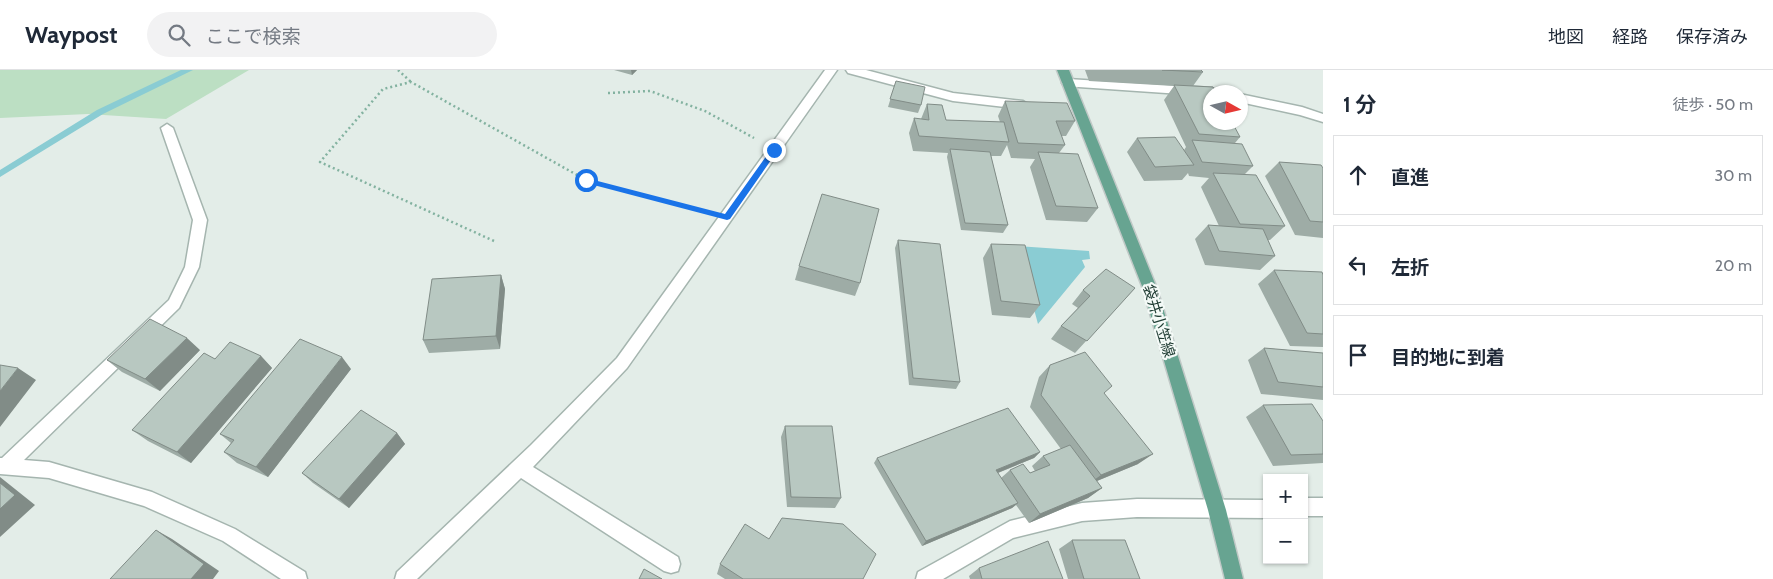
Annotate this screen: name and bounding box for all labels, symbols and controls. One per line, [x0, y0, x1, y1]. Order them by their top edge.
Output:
search box [147, 12, 497, 57]
text: Waypost [25, 20, 117, 49]
icon: search [165, 21, 193, 49]
text: ここで検索 [205, 25, 300, 48]
text: 地図 [1548, 26, 1584, 48]
text: 経路 [1612, 26, 1648, 48]
text: 保存済み [1676, 26, 1748, 48]
north arrow [1203, 85, 1248, 130]
text: 1 分 [1343, 92, 1376, 117]
text: 徒歩 · 50 m [1673, 95, 1753, 114]
route end [763, 139, 786, 162]
icon: ahead [1344, 161, 1372, 189]
text: 直進 [1391, 166, 1429, 189]
text: 30 m [1715, 166, 1752, 185]
route start [575, 169, 598, 192]
icon: left [1344, 251, 1372, 279]
text: 左折 [1391, 256, 1429, 279]
text: 20 m [1715, 256, 1752, 275]
street label: 袋井小笠線 [1139, 282, 1179, 360]
icon: arrive [1344, 341, 1372, 369]
text: 目的地に到着 [1391, 346, 1505, 369]
map controls [1263, 474, 1308, 564]
button: + [1263, 474, 1308, 519]
button: − [1263, 519, 1308, 564]

